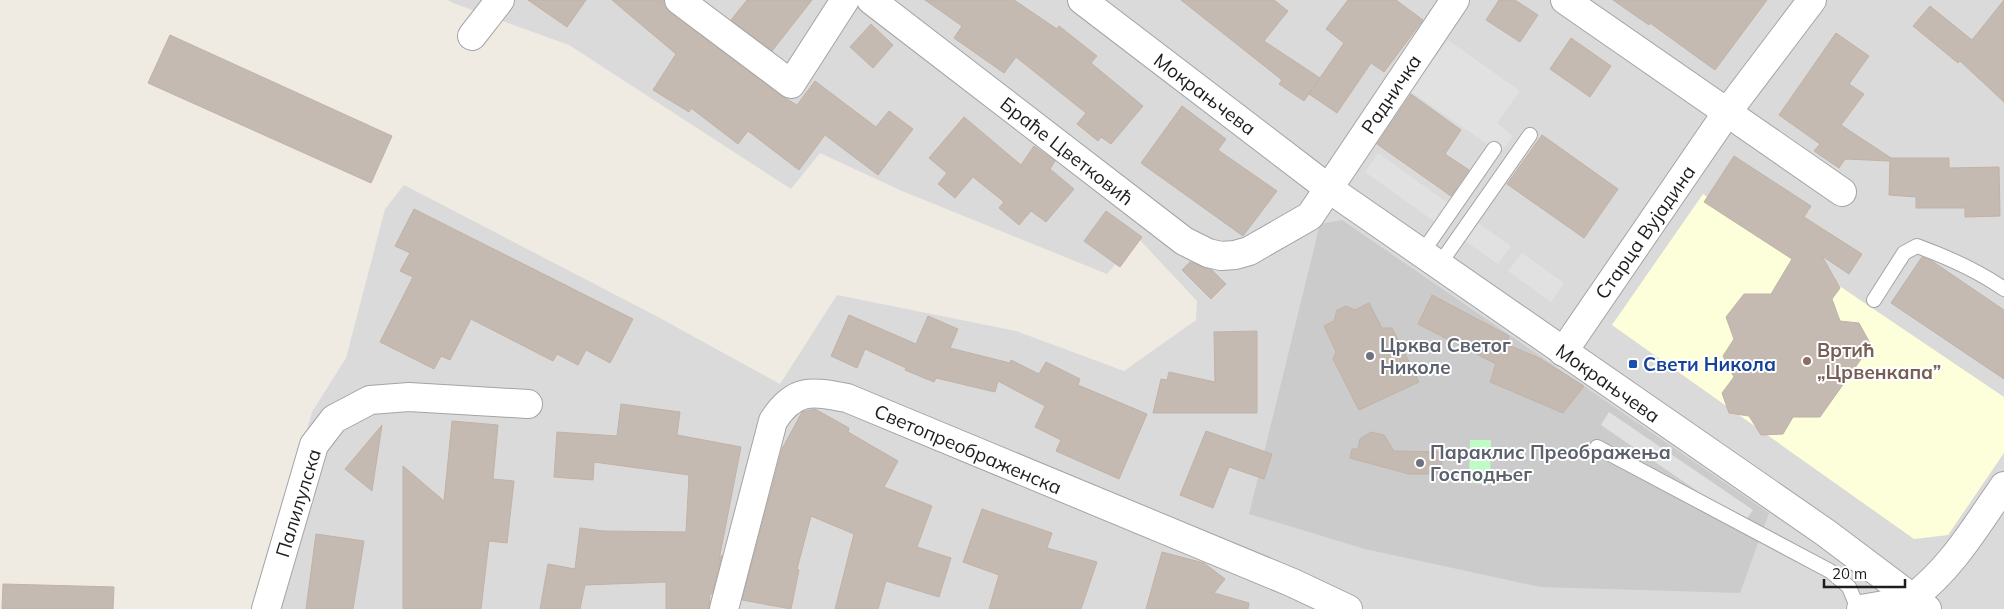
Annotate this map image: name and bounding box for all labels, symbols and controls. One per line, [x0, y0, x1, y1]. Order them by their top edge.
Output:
street label: Мокрањчева [1149, 48, 1261, 140]
street label: Радничка [1356, 50, 1426, 138]
street label: Браће Цветковић [996, 92, 1138, 210]
street label: Старца Вујадина [1590, 160, 1700, 304]
place label: Црква Светог Николе [1380, 333, 1511, 379]
street label: Мокрањчева [1551, 338, 1665, 428]
place label: Вртић „Црвенкапа” [1817, 338, 1941, 384]
marker: Црква Светог Николе [1364, 350, 1376, 362]
place label: Свети Никола [1643, 352, 1776, 376]
marker: Вртић „Црвенкапа” [1801, 355, 1813, 367]
marker: Свети Никола [1627, 358, 1639, 370]
street label: Светопреображенска [871, 399, 1065, 499]
place label: Параклис Преображења Господњег [1430, 440, 1671, 486]
street label: Палилулска [270, 446, 326, 560]
marker: Параклис Преображења Господњег [1414, 457, 1426, 469]
scale bar [1824, 556, 1905, 588]
text: 20 m [1832, 564, 1867, 583]

